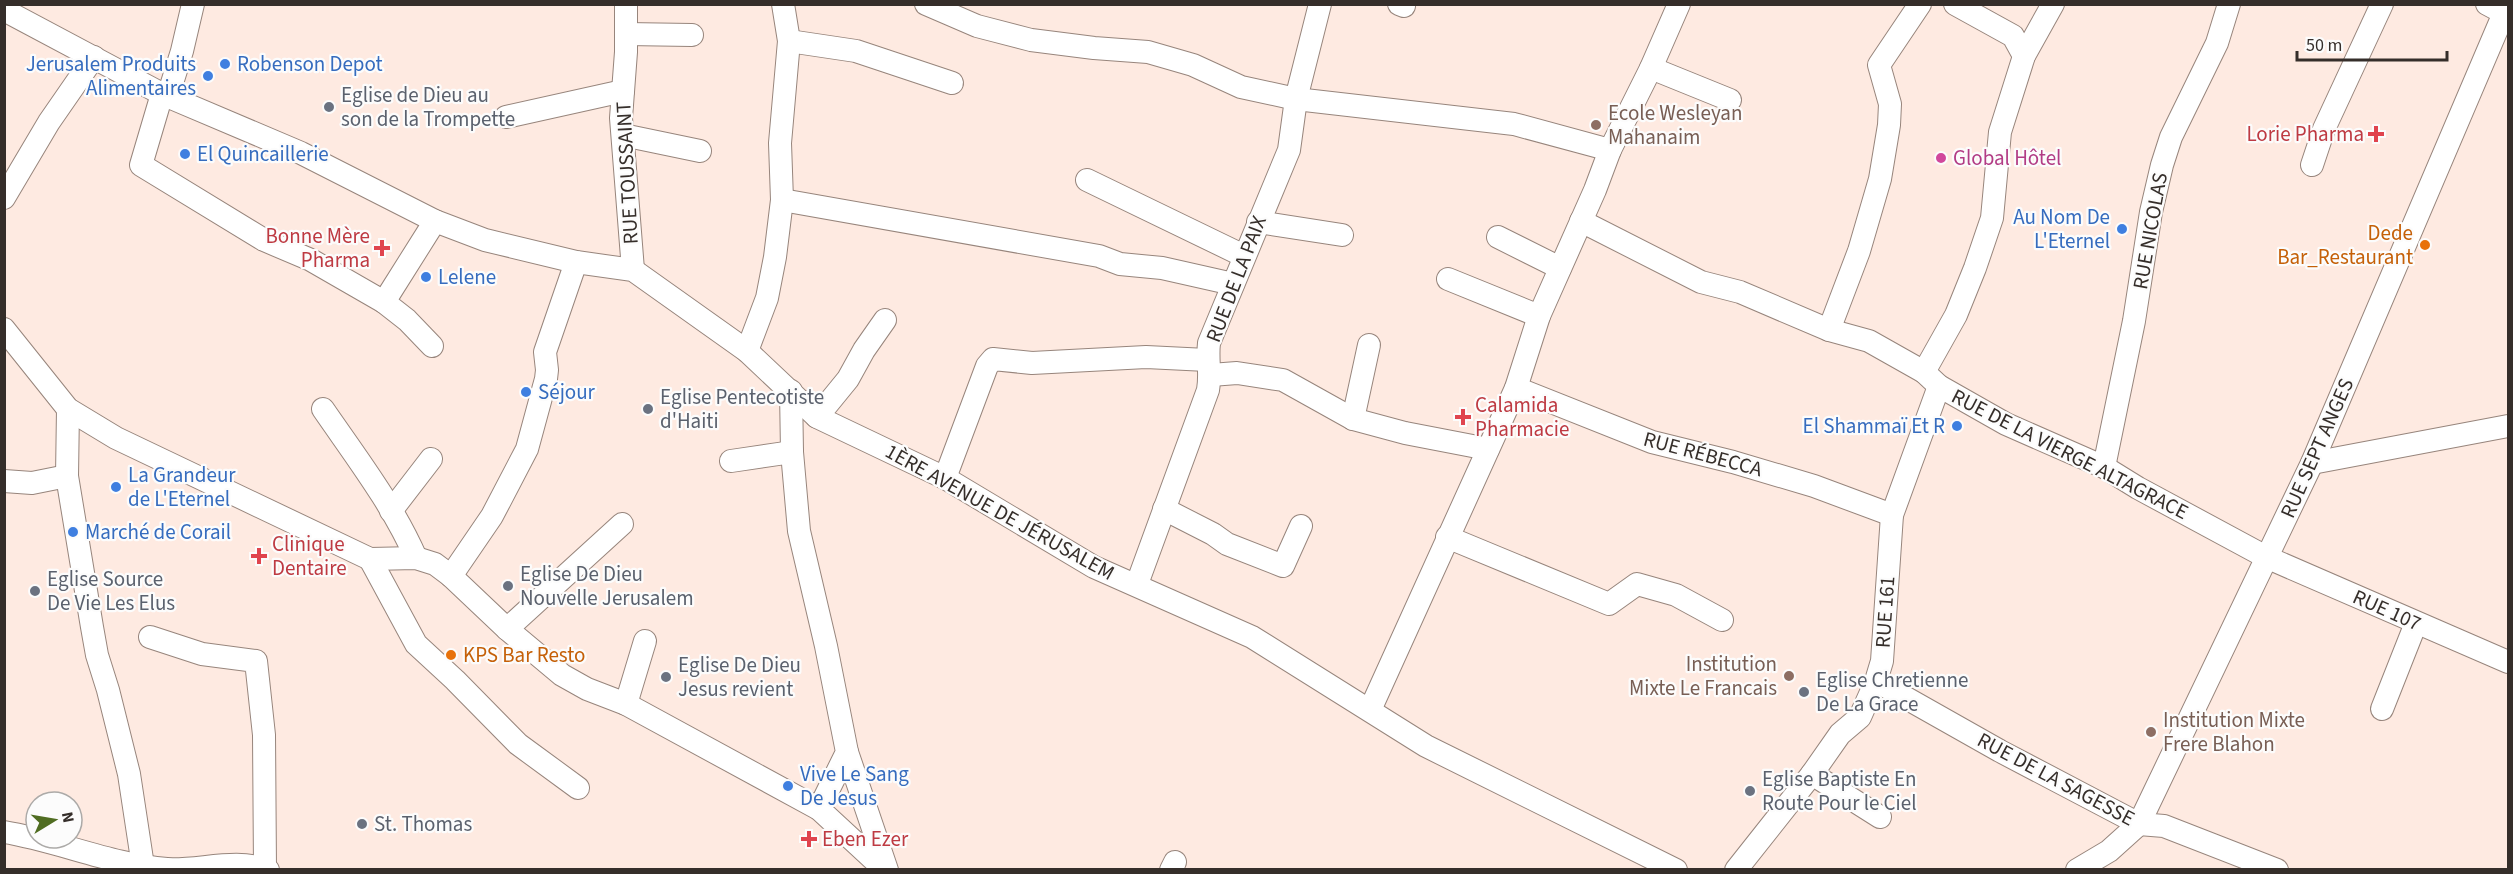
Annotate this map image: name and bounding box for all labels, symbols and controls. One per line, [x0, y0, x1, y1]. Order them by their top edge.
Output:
scale bar [2297, 24, 2447, 62]
text: 50 m [2306, 33, 2342, 58]
place label: Jerusalem Produits Alimentaires [26, 49, 196, 103]
place label: Robenson Depot [237, 49, 383, 79]
marker: Robenson Depot [218, 57, 232, 71]
marker: Jerusalem Produits Alimentaires [201, 69, 215, 83]
place label: Eglise de Dieu au son de la Trompette [341, 80, 515, 134]
place label: Ecole Wesleyan Mahanaim [1608, 98, 1742, 152]
marker: Eglise de Dieu au son de la Trompette [322, 100, 336, 114]
street label: RUE TOUSSAINT [608, 101, 646, 245]
marker: Ecole Wesleyan Mahanaim [1589, 118, 1603, 132]
place label: Lorie Pharma [2246, 119, 2364, 149]
marker: Lorie Pharma [2369, 127, 2383, 141]
place label: El Quincaillerie [197, 139, 329, 169]
place label: Global Hôtel [1953, 143, 2061, 173]
marker: El Quincaillerie [178, 147, 192, 161]
marker: Global Hôtel [1934, 151, 1948, 165]
street label: RUE NICOLAS [2125, 170, 2175, 292]
place label: Au Nom De L'Eternel [2013, 202, 2110, 256]
street label: RUE DE LA PAIX [1198, 211, 1274, 347]
place label: Dede Bar_Restaurant [2277, 218, 2413, 272]
place label: Bonne Mère Pharma [266, 221, 370, 275]
marker: Au Nom De L'Eternel [2115, 222, 2129, 236]
marker: Dede Bar_Restaurant [2418, 238, 2432, 252]
marker: Bonne Mère Pharma [375, 241, 389, 255]
place label: Lelene [438, 262, 496, 292]
marker: Lelene [419, 270, 433, 284]
street label: RUE SEPT ANGES [2273, 373, 2361, 523]
place label: Séjour [538, 377, 596, 407]
street label: RUE DE LA VIERGE ALTAGRACE [1946, 381, 2194, 527]
place label: Eglise Pentecotiste d'Haiti [660, 382, 824, 436]
marker: Séjour [519, 385, 533, 399]
place label: Calamida Pharmacie [1475, 390, 1569, 444]
marker: Eglise Pentecotiste d'Haiti [641, 402, 655, 416]
marker: Calamida Pharmacie [1456, 410, 1470, 424]
place label: El Shammaï Et R [1803, 411, 1945, 441]
marker: El Shammaï Et R [1950, 419, 1964, 433]
street label: RUE RÉBECCA [1640, 424, 1766, 484]
street label: 1ÈRE AVENUE DE JÉRUSALEM [880, 436, 1120, 588]
place label: La Grandeur de L'Eternel [128, 460, 236, 514]
marker: La Grandeur de L'Eternel [109, 480, 123, 494]
place label: Marché de Corail [85, 517, 231, 547]
marker: Marché de Corail [66, 525, 80, 539]
place label: Clinique Dentaire [272, 529, 347, 583]
marker: Clinique Dentaire [250, 547, 268, 565]
place label: Eglise De Dieu Nouvelle Jerusalem [520, 559, 694, 613]
place label: Eglise Source De Vie Les Elus [47, 564, 175, 618]
street label: RUE 161 [1868, 575, 1902, 649]
marker: Eglise De Dieu Nouvelle Jerusalem [501, 579, 515, 593]
street label: RUE 107 [2348, 582, 2426, 638]
marker: Eglise Source De Vie Les Elus [28, 584, 42, 598]
place label: KPS Bar Resto [463, 640, 585, 670]
marker: KPS Bar Resto [444, 648, 458, 662]
place label: Institution Mixte Le Francais [1629, 649, 1777, 703]
place label: Eglise De Dieu Jesus revient [678, 650, 801, 704]
place label: Eglise Chretienne De La Grace [1816, 665, 1968, 719]
marker: Institution Mixte Le Francais [1782, 669, 1796, 683]
marker: Eglise De Dieu Jesus revient [659, 670, 673, 684]
marker: Eglise Chretienne De La Grace [1797, 685, 1811, 699]
place label: Institution Mixte Frere Blahon [2163, 705, 2305, 759]
street label: RUE DE LA SAGESSE [1972, 725, 2140, 833]
marker: Institution Mixte Frere Blahon [2144, 725, 2158, 739]
place label: Vive Le Sang De Jesus [800, 759, 909, 813]
place label: Eglise Baptiste En Route Pour le Ciel [1762, 764, 1917, 818]
marker: Vive Le Sang De Jesus [781, 779, 795, 793]
marker: Eglise Baptiste En Route Pour le Ciel [1743, 784, 1757, 798]
north arrow [24, 790, 84, 850]
place label: St. Thomas [374, 809, 472, 839]
text: N [56, 810, 80, 825]
marker: St. Thomas [355, 817, 369, 831]
place label: Eben Ezer [822, 824, 909, 854]
marker: Eben Ezer [800, 830, 818, 848]

